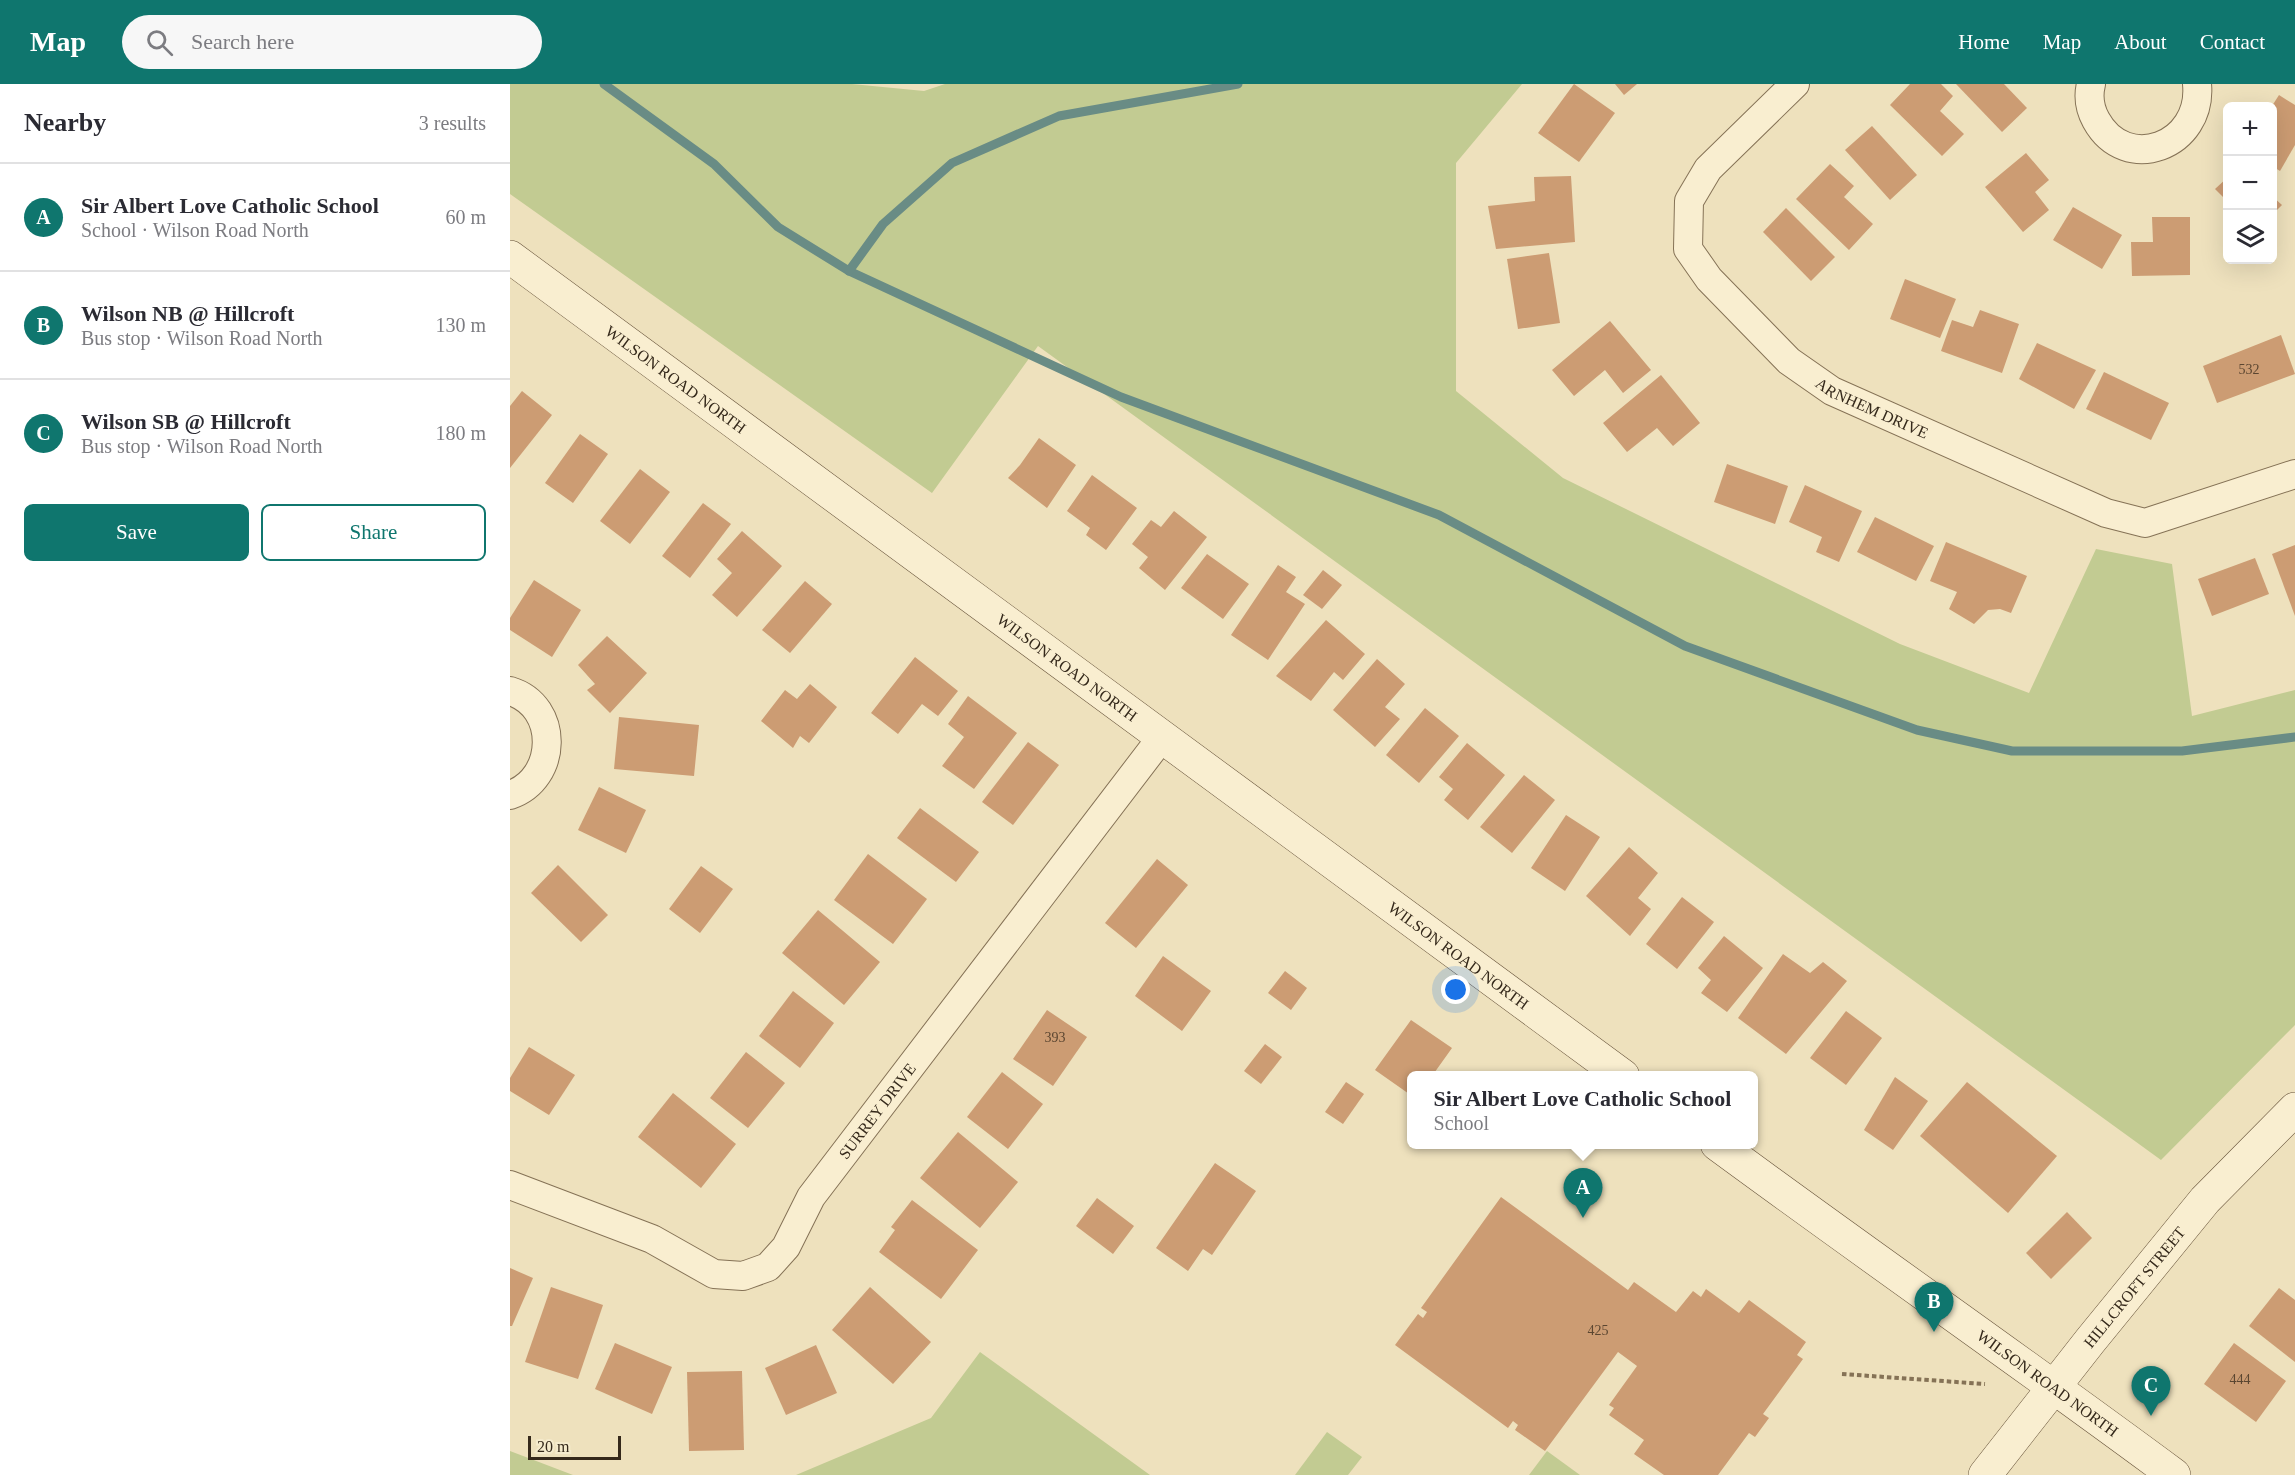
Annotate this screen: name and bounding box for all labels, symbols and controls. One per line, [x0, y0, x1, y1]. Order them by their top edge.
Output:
search box [122, 15, 542, 69]
text: Map [30, 26, 86, 57]
icon: search [143, 26, 176, 59]
text: Search here [191, 29, 294, 54]
text: Home [1958, 30, 2010, 54]
text: Map [2043, 30, 2081, 54]
text: About [2114, 30, 2167, 54]
text: Contact [2200, 30, 2265, 54]
map controls [2223, 102, 2277, 264]
button: + [2223, 102, 2277, 156]
text: Nearby [24, 108, 106, 137]
text: 3 results [419, 112, 486, 134]
button: − [2223, 156, 2277, 210]
text: Sir Albert Love Catholic School [81, 193, 379, 218]
text: A [36, 206, 51, 228]
text: 60 m [445, 206, 486, 228]
button: layers [2223, 210, 2277, 264]
text: School · Wilson Road North [81, 219, 309, 241]
text: Wilson NB @ Hillcroft [81, 301, 294, 326]
text: B [37, 314, 50, 336]
text: 130 m [435, 314, 486, 336]
street label: WILSON ROAD NORTH [603, 322, 750, 437]
text: Bus stop · Wilson Road North [81, 327, 323, 349]
house number: 532 [2239, 362, 2260, 377]
street label: ARNHEM DRIVE [1813, 374, 1931, 441]
text: Wilson SB @ Hillcroft [81, 409, 291, 434]
text: C [36, 422, 51, 444]
text: 180 m [435, 422, 486, 444]
text: Bus stop · Wilson Road North [81, 435, 323, 457]
button: Save [24, 504, 249, 561]
button: Share [261, 504, 486, 561]
street label: WILSON ROAD NORTH [994, 610, 1141, 725]
street label: WILSON ROAD NORTH [1385, 898, 1533, 1013]
your location [1441, 975, 1470, 1004]
house number: 393 [1045, 1030, 1066, 1045]
street label: SURREY DRIVE [835, 1060, 919, 1162]
popup [1407, 1071, 1758, 1149]
text: Sir Albert Love Catholic School [1434, 1086, 1731, 1111]
text: School [1434, 1112, 1489, 1134]
pin: A [1564, 1168, 1602, 1218]
street label: HILLCROFT STREET [2080, 1223, 2188, 1351]
pin: B [1914, 1282, 1954, 1332]
house number: 425 [1588, 1323, 1609, 1338]
street label: WILSON ROAD NORTH [1974, 1326, 2122, 1440]
pin: C [2132, 1366, 2170, 1416]
house number: 444 [2230, 1372, 2251, 1387]
scale bar [528, 1433, 621, 1460]
text: 20 m [537, 1438, 569, 1455]

